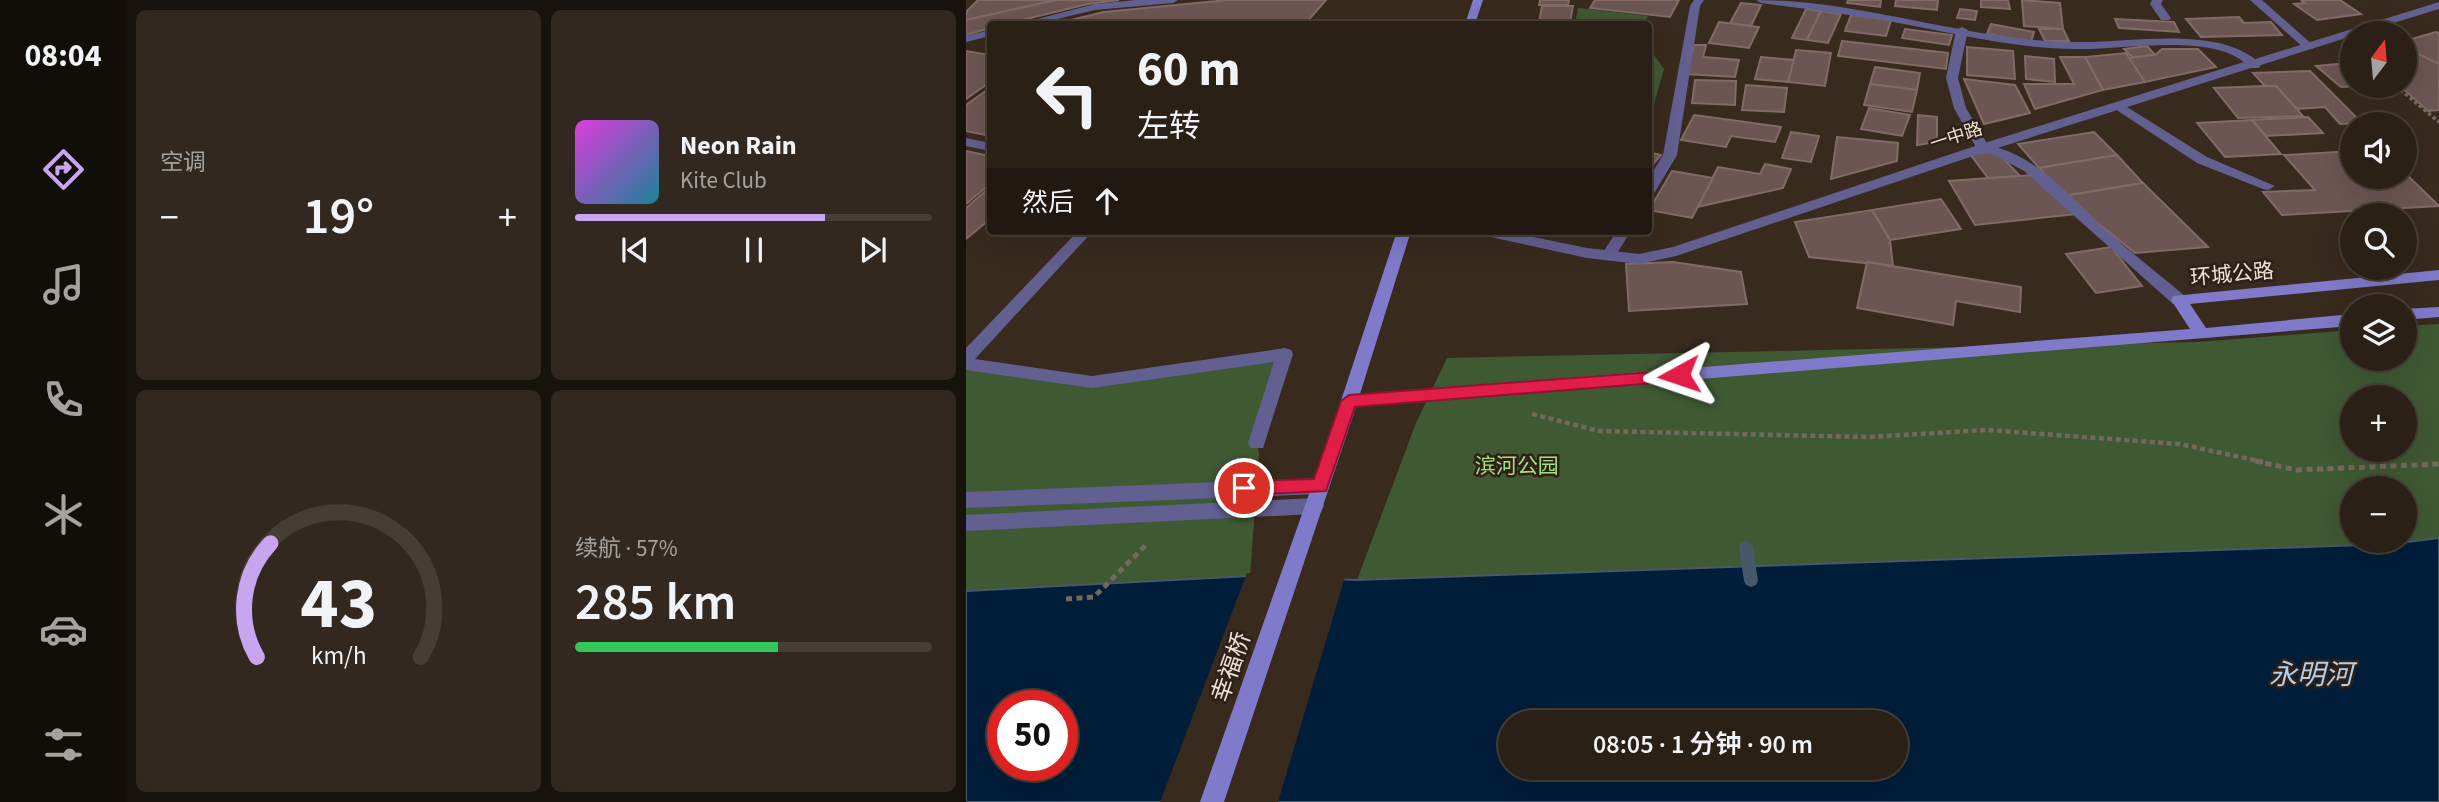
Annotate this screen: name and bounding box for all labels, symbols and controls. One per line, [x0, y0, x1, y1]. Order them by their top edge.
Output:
north arrow [2340, 21, 2417, 98]
map controls [2340, 21, 2417, 553]
text: 08:04 [24, 33, 102, 79]
text: 60 m [1137, 35, 1241, 105]
icon: left [1022, 49, 1113, 140]
text: 左转 [1137, 104, 1201, 150]
button: sound [2340, 112, 2417, 189]
street label: 一中路 [1927, 116, 1986, 157]
text: Neon Rain [680, 127, 797, 164]
icon: directions [39, 145, 88, 194]
text: 空调 [160, 146, 206, 179]
text: Kite Club [680, 164, 767, 197]
text: 19° [303, 180, 374, 254]
icon: ahead [1088, 182, 1126, 220]
text: 然后 [1022, 184, 1074, 221]
text: − [160, 191, 179, 245]
text: + [498, 191, 517, 245]
button: search [2340, 203, 2417, 280]
icon: previous [616, 231, 654, 269]
icon: pause [735, 231, 773, 269]
icon: next [854, 231, 892, 269]
street label: 环城公路 [2189, 255, 2275, 293]
icon: music [39, 260, 88, 309]
button: layers [2340, 294, 2417, 371]
position arrow [1642, 338, 1716, 412]
icon: phone [39, 375, 88, 424]
button: + [2340, 385, 2417, 462]
park label: 滨河公园 [1475, 451, 1559, 481]
pin [1214, 458, 1274, 518]
icon: arrive [1225, 469, 1263, 507]
button: − [2340, 476, 2417, 553]
icon: climate [39, 490, 88, 539]
text: 续航 · 57% [575, 532, 678, 565]
text: 43 [300, 552, 377, 656]
text: 285 km [575, 566, 736, 640]
icon: car [39, 605, 88, 654]
street label: 幸福桥 [1203, 627, 1260, 707]
text: km/h [311, 638, 366, 674]
water label: 永明河 [2269, 655, 2358, 695]
speed limit sign: 50 [987, 690, 1078, 781]
icon: filters [39, 720, 88, 769]
text: 08:05 · 1 分钟 · 90 m [1593, 726, 1813, 763]

